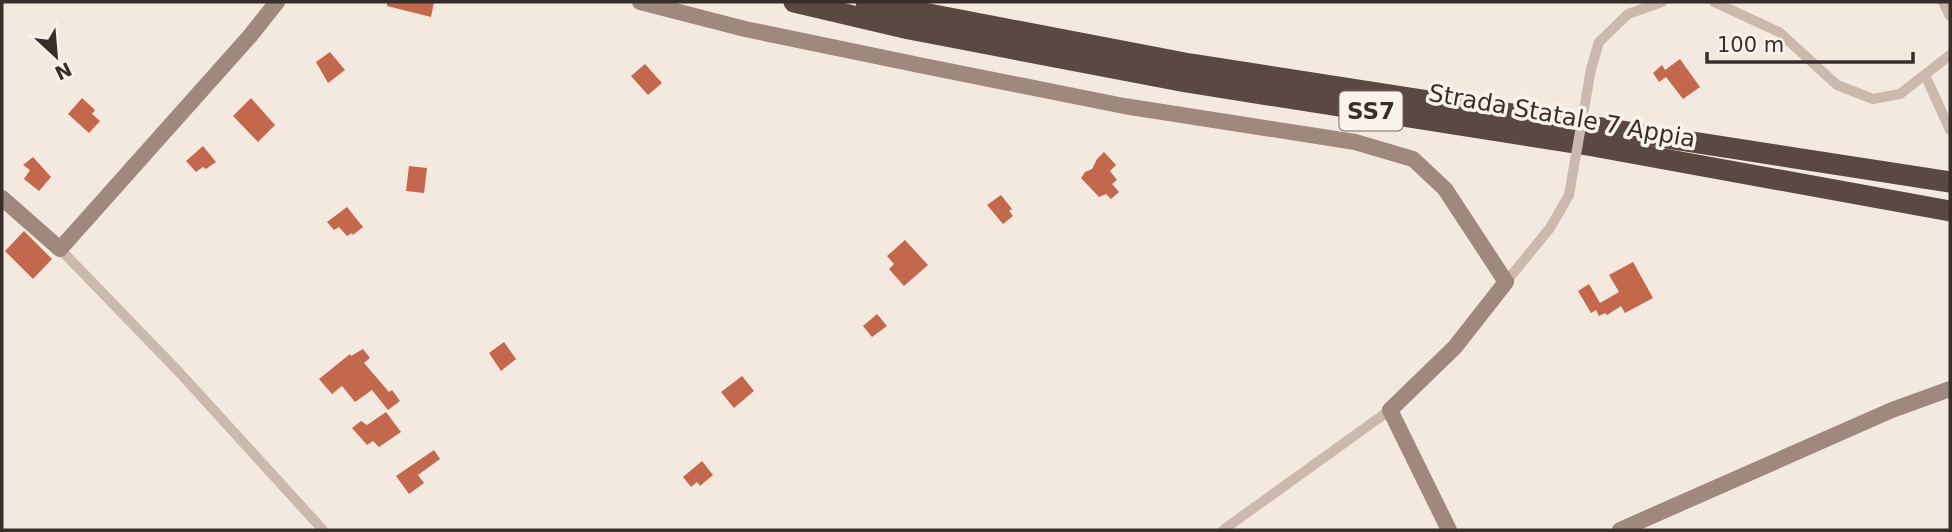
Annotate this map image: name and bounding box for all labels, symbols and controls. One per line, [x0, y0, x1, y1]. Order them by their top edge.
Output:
north arrow [21, 21, 91, 91]
scale bar [1707, 21, 1913, 65]
text: 100 m [1717, 33, 1784, 57]
text: N [51, 58, 75, 85]
street label: Strada Statale 7 Appia [1426, 79, 1698, 153]
road number: SS7 [1340, 92, 1402, 130]

